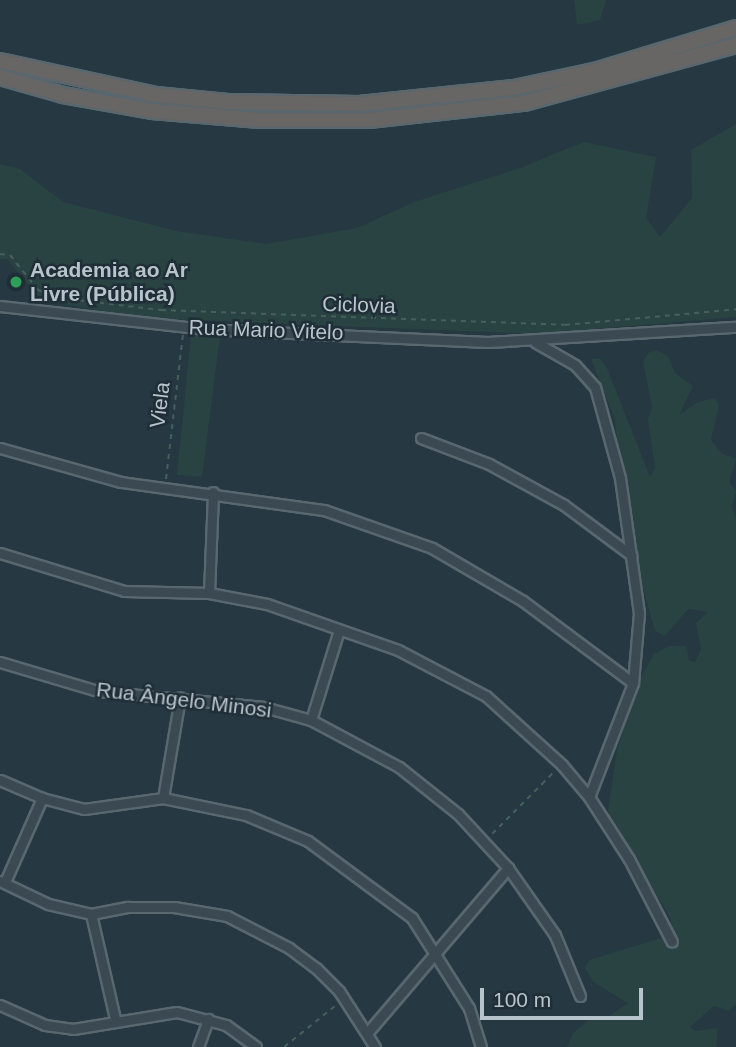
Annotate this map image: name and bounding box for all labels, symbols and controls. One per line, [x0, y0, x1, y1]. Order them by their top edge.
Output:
place label: Academia ao Ar Livre (Pública) [30, 257, 189, 307]
marker: Academia ao Ar Livre (Pública) [8, 274, 24, 290]
street label: Ciclovia [322, 291, 396, 319]
street label: Rua Mario Vitelo [188, 315, 344, 345]
street label: Viela [145, 380, 175, 430]
street label: Rua Ângelo Minosi [95, 677, 273, 723]
scale bar [484, 974, 647, 1018]
text: 100 m [493, 988, 551, 1011]

